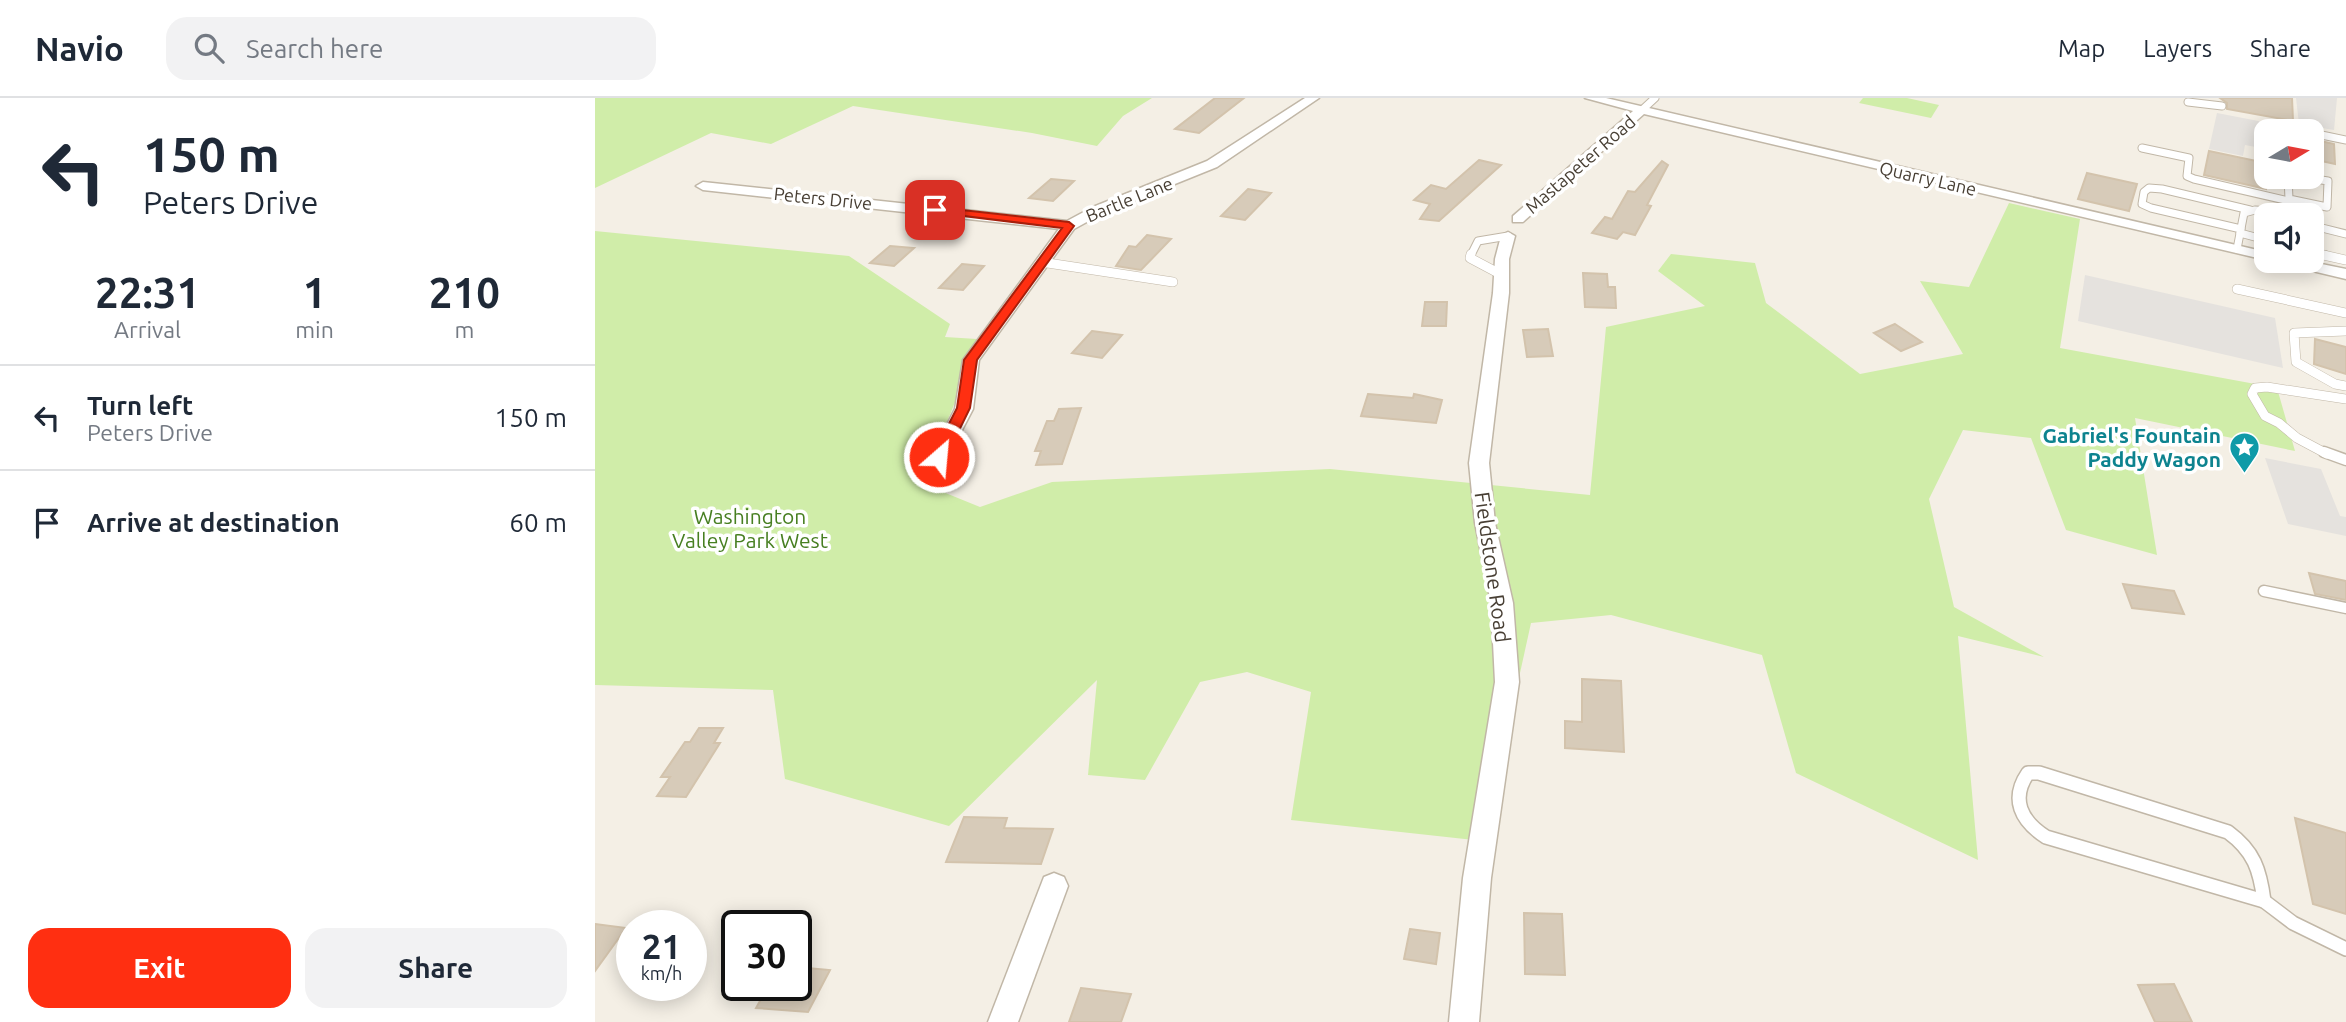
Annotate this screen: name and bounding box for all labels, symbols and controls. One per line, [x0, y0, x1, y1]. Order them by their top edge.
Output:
search box [166, 17, 656, 80]
icon: search [190, 29, 228, 67]
text: Navio [35, 30, 124, 67]
text: Search here [246, 34, 383, 63]
text: Map [2058, 35, 2105, 62]
text: Layers [2143, 35, 2212, 62]
text: Share [2250, 35, 2311, 62]
street label: Mastapeter Road [1521, 111, 1639, 217]
north arrow [2254, 119, 2324, 189]
map controls [2254, 119, 2324, 273]
icon: left [28, 126, 119, 217]
text: 150 m [143, 126, 280, 181]
street label: Quarry Lane [1877, 157, 1978, 200]
street label: Bartle Lane [1083, 172, 1175, 226]
pin [905, 180, 965, 240]
street label: Peters Drive [773, 183, 873, 213]
text: Peters Drive [143, 184, 318, 220]
icon: arrive [916, 191, 954, 229]
button: sound [2254, 203, 2324, 273]
text: 22:31 [95, 269, 200, 316]
text: 1 [303, 269, 326, 316]
text: 210 [429, 269, 500, 316]
text: Arrival [114, 317, 181, 342]
text: min [295, 317, 334, 342]
text: m [454, 317, 474, 342]
text: Turn left [87, 391, 193, 420]
icon: left [28, 399, 66, 437]
text: 150 m [495, 403, 567, 432]
text: Peters Drive [87, 420, 213, 445]
position arrow [902, 420, 976, 494]
place label: Gabriel's Fountain Paddy Wagon [2042, 423, 2221, 471]
place icon: Gabriel's Fountain Paddy Wagon [2227, 430, 2261, 474]
street label: Fieldstone Road [1471, 490, 1515, 644]
icon: arrive [28, 504, 66, 542]
park label: Washington Valley Park West [672, 504, 828, 552]
text: Arrive at destination [87, 508, 340, 537]
text: 60 m [509, 508, 567, 537]
speed limit sign: 30 [721, 910, 812, 1001]
text: 21 [642, 926, 681, 966]
button: Exit [28, 928, 291, 1008]
button: Share [305, 928, 567, 1008]
text: km/h [641, 963, 682, 983]

